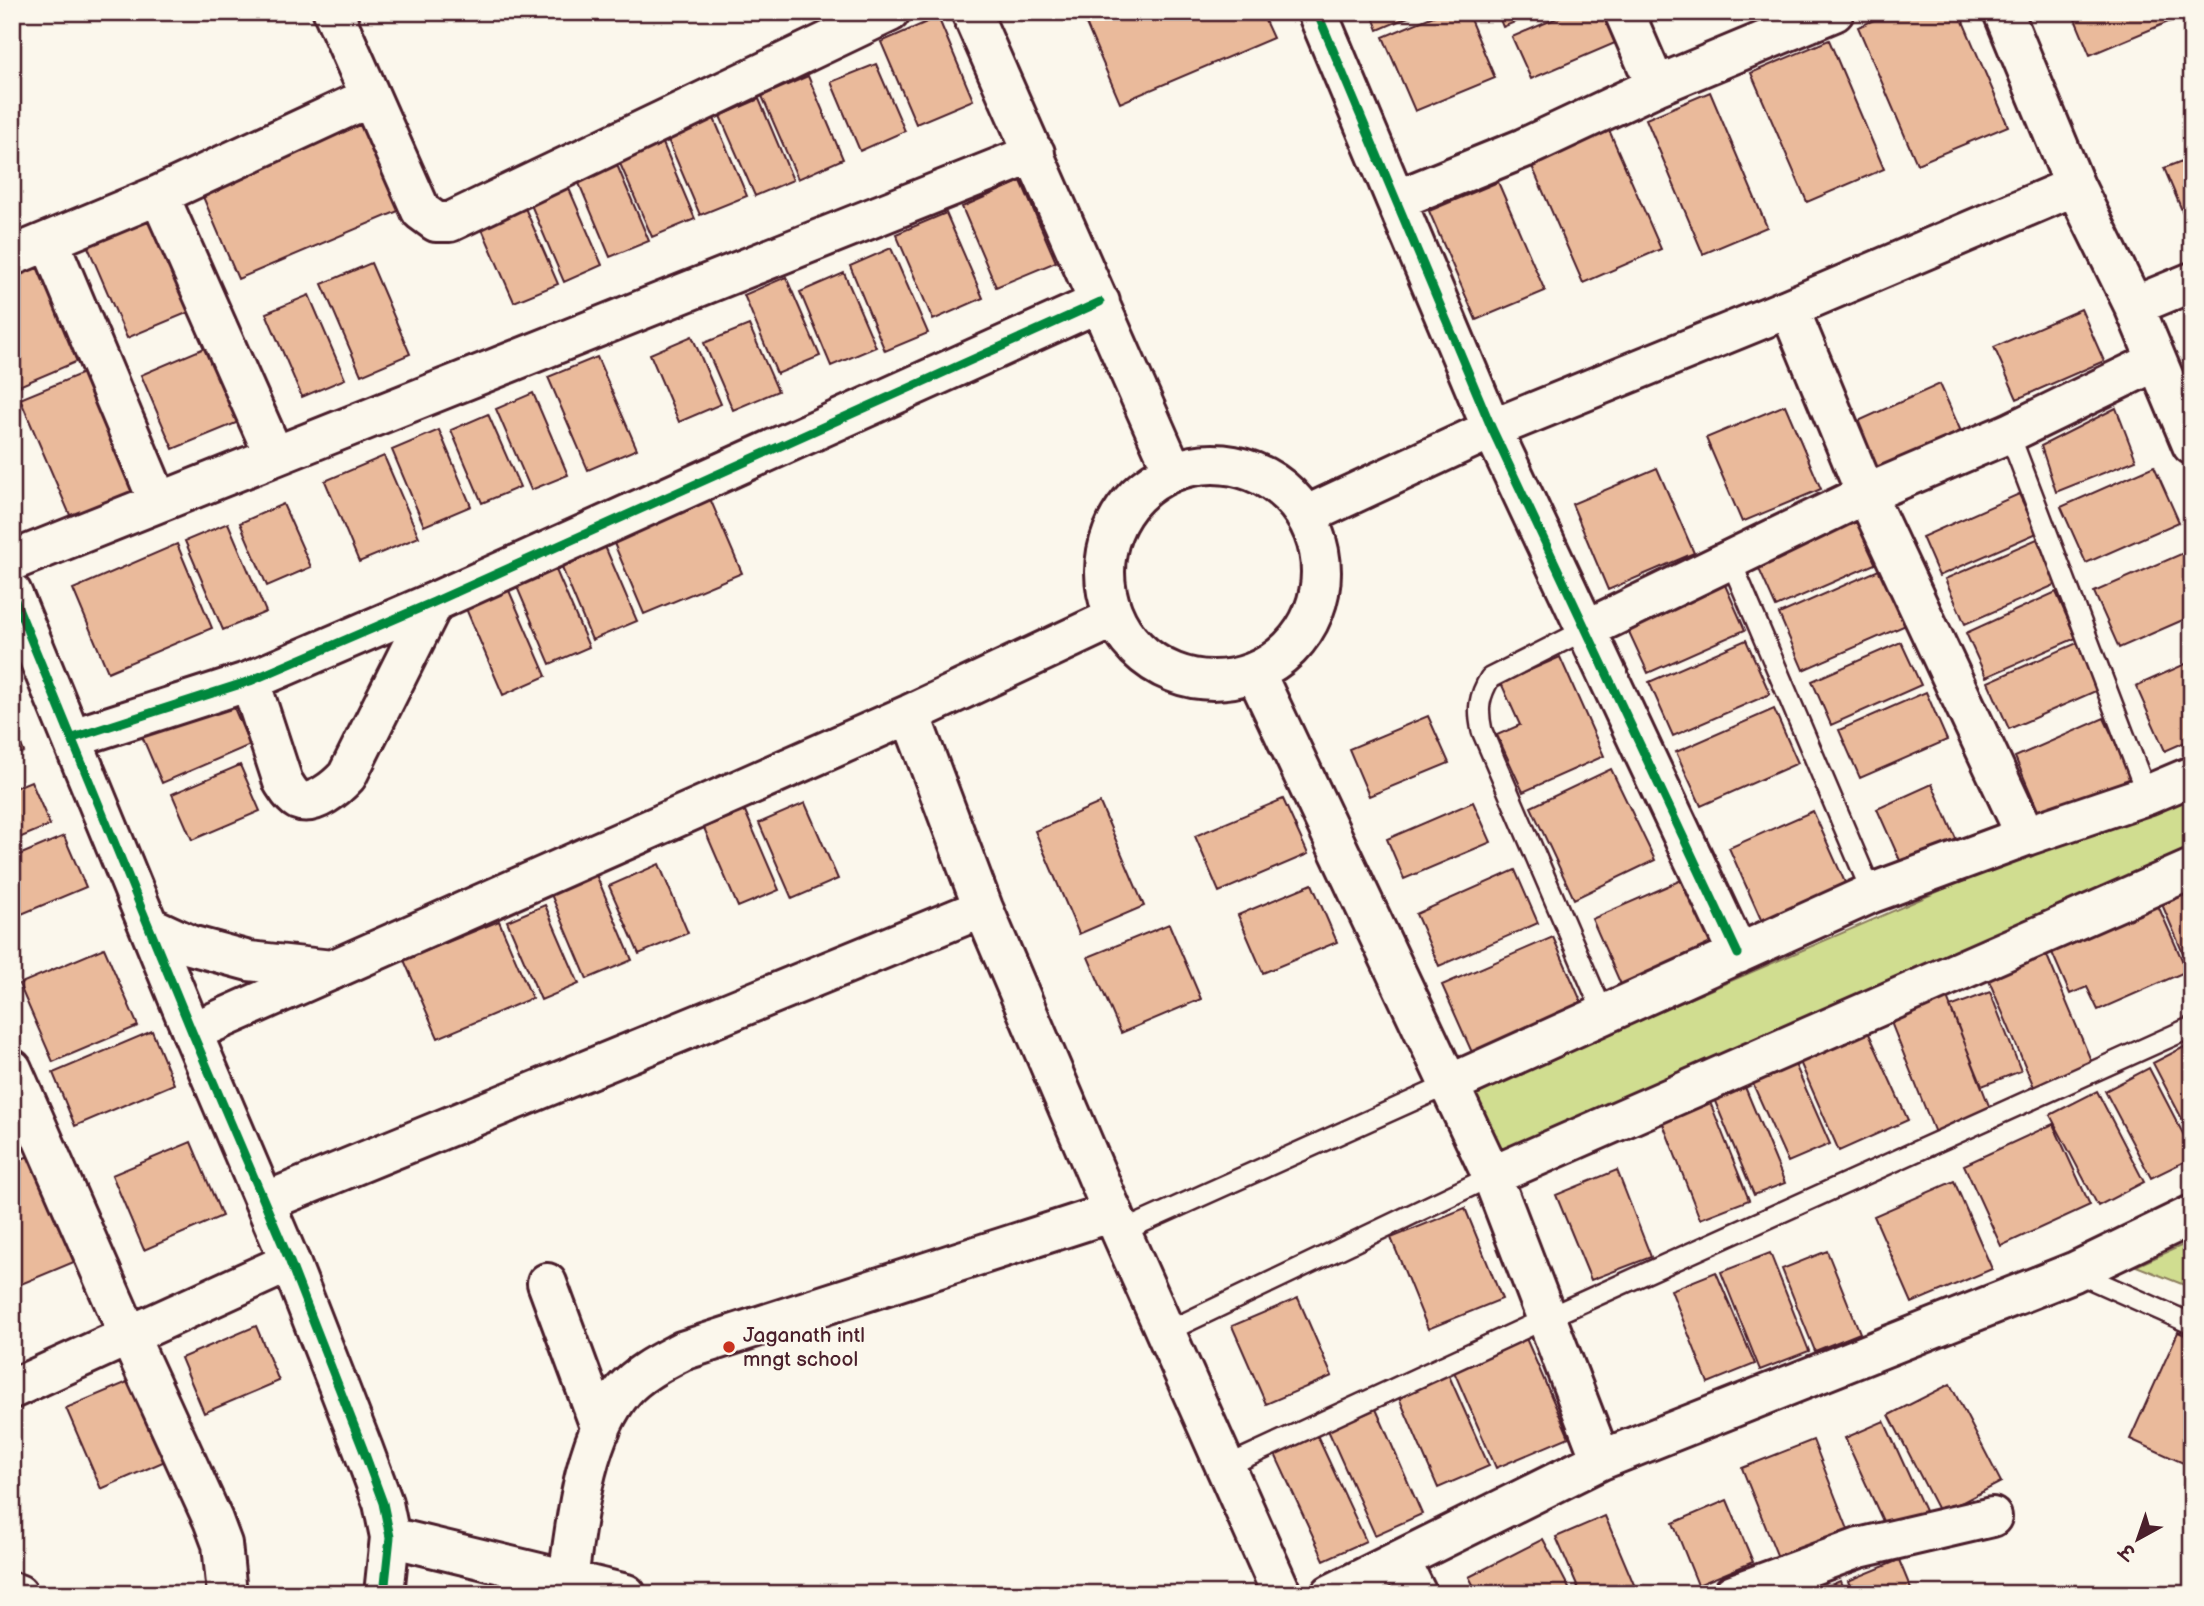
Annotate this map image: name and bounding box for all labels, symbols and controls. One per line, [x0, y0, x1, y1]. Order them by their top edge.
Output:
place label: Jaganath intl mngt school [743, 1323, 865, 1372]
marker: Jaganath intl mngt school [721, 1339, 737, 1355]
north arrow [2102, 1504, 2172, 1574]
text: उ [2114, 1536, 2142, 1565]

